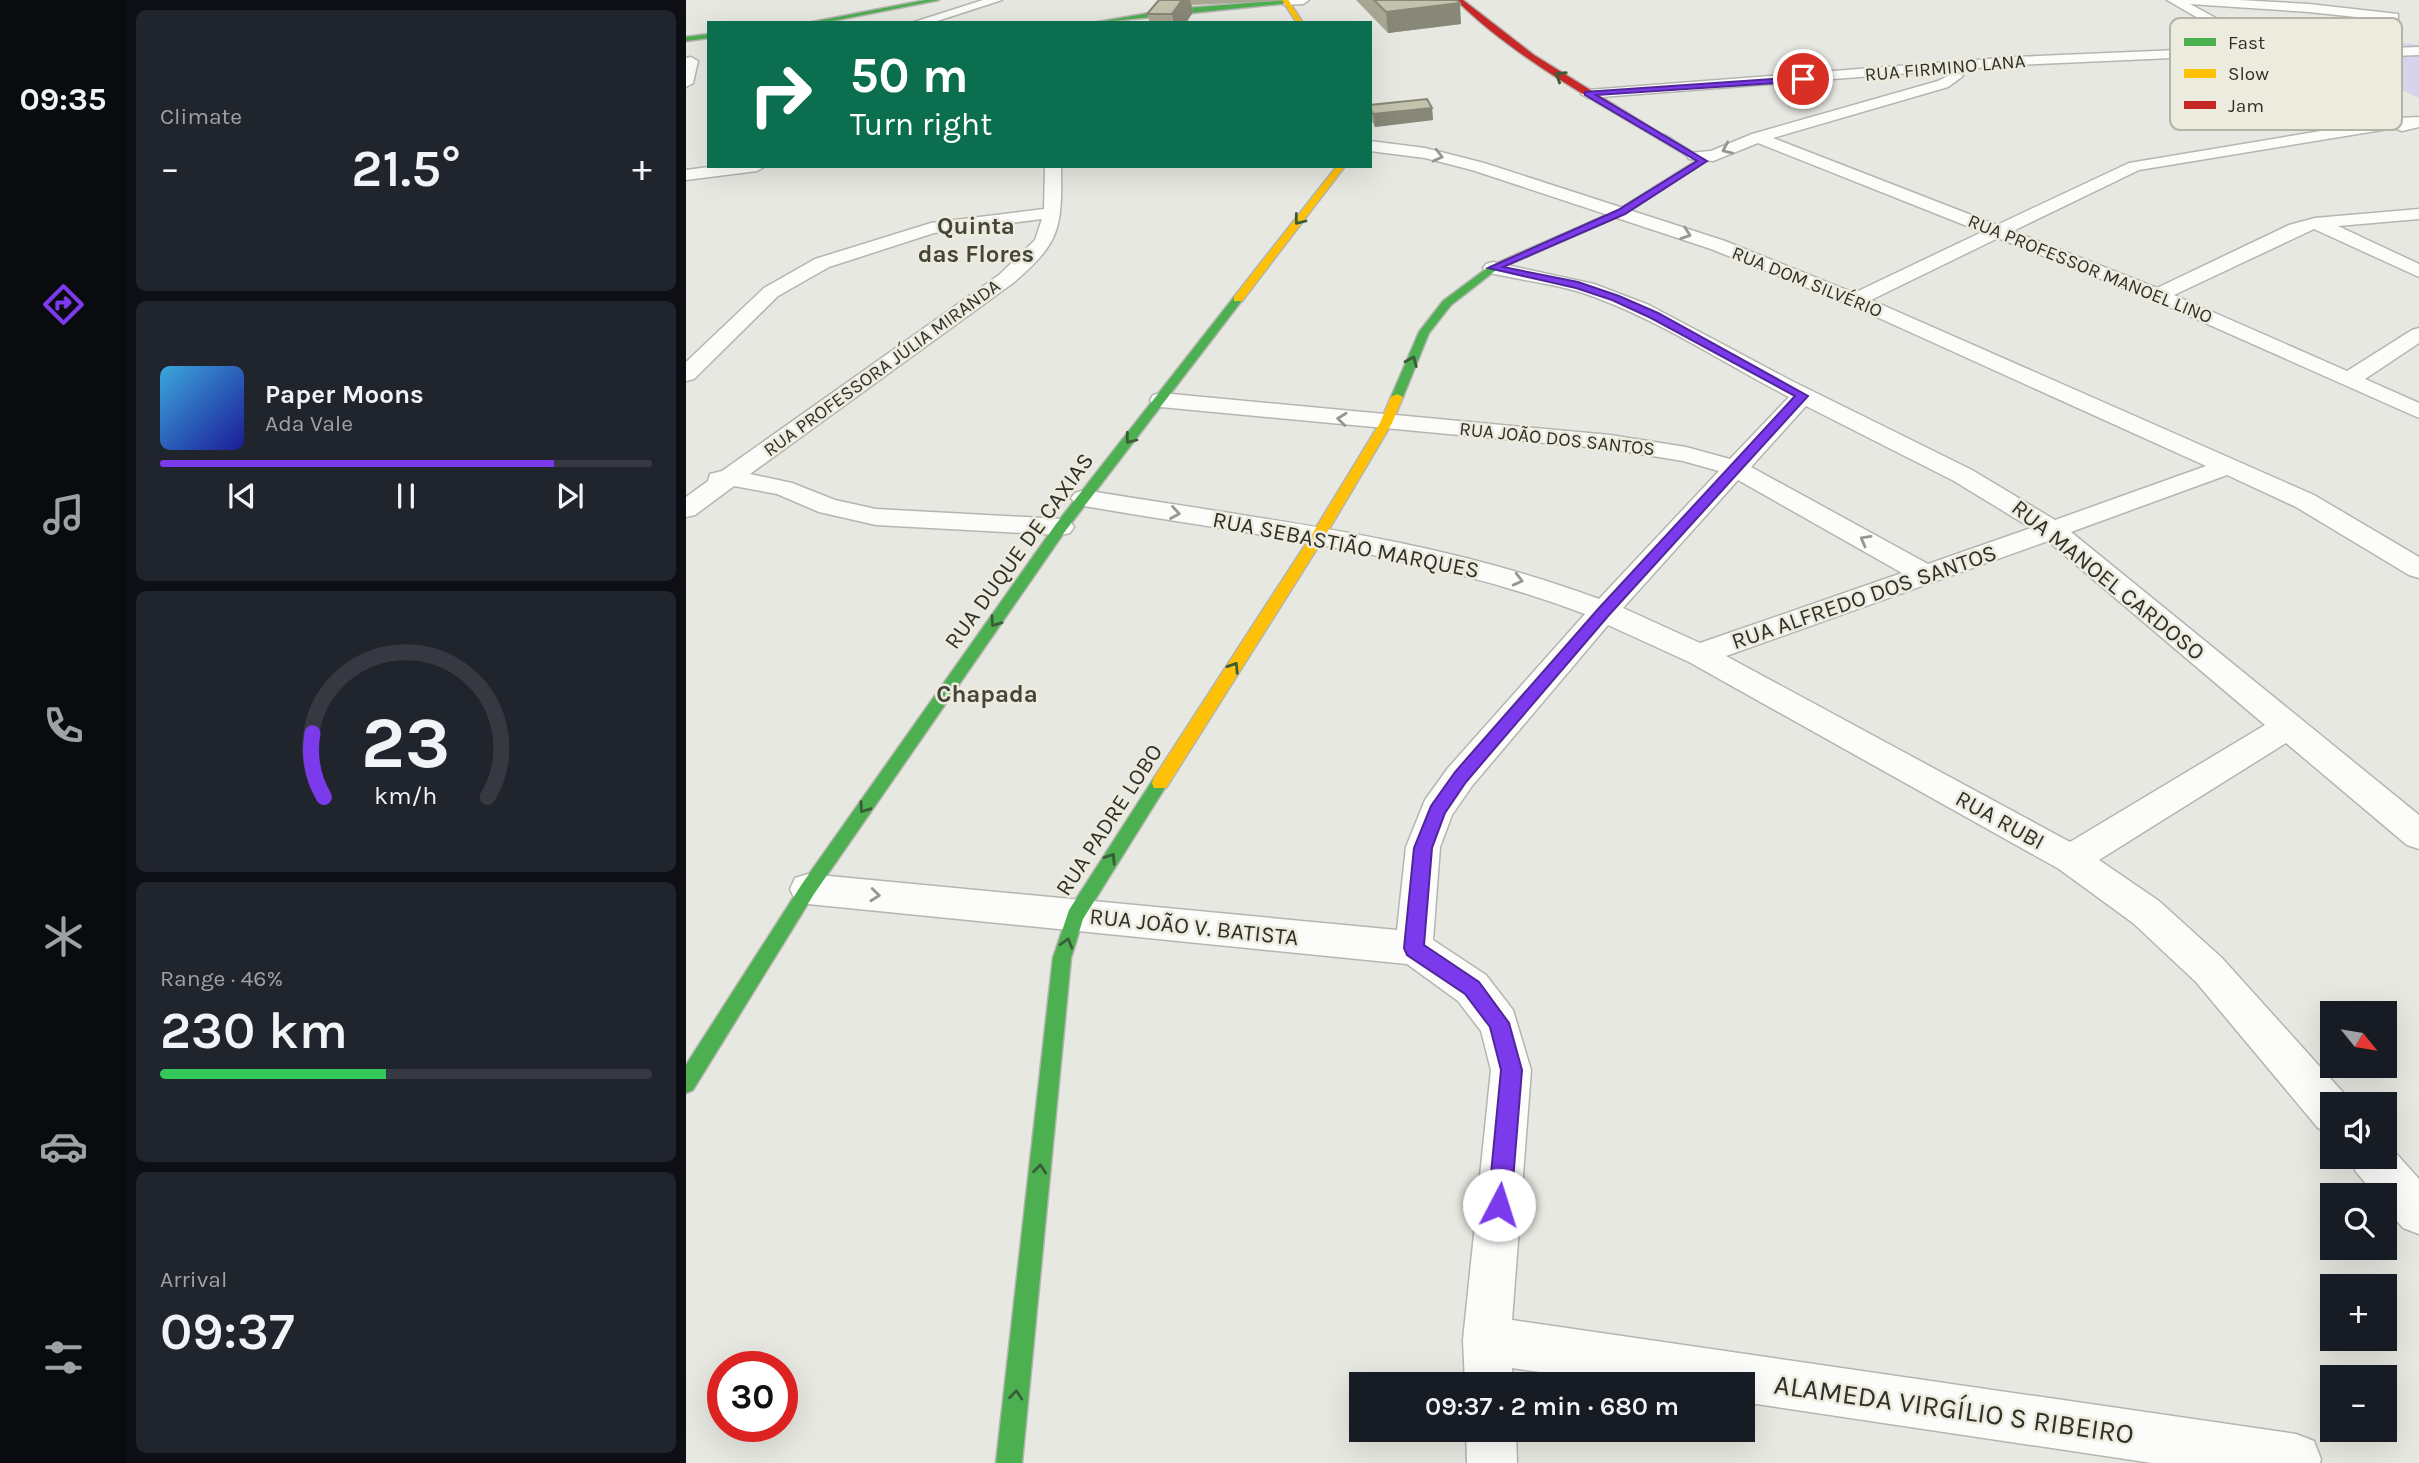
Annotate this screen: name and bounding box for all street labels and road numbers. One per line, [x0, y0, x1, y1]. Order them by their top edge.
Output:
street label: RUA FIRMINO LANA [1864, 50, 2026, 86]
street label: RUA PROFESSOR MANOEL LINO [1965, 210, 2215, 328]
street label: RUA DOM SILVÉRIO [1729, 241, 1886, 322]
street label: RUA PROFESSORA JÚLIA MIRANDA [759, 274, 1005, 461]
street label: RUA JOÃO DOS SANTOS [1458, 418, 1656, 460]
street label: RUA DUQUE DE CAXIAS [939, 448, 1099, 654]
street label: RUA MANOEL CARDOSO [2006, 494, 2210, 666]
street label: RUA SEBASTIÃO MARQUES [1210, 506, 1482, 584]
street label: RUA ALFREDO DOS SANTOS [1728, 539, 2000, 655]
street label: RUA PADRE LOBO [1050, 739, 1168, 901]
street label: RUA RUBI [1951, 785, 2049, 855]
street label: RUA JOÃO V. BATISTA [1088, 903, 1300, 951]
street label: ALAMEDA VIRGÍLIO S RIBEIRO [1772, 1366, 2136, 1451]

